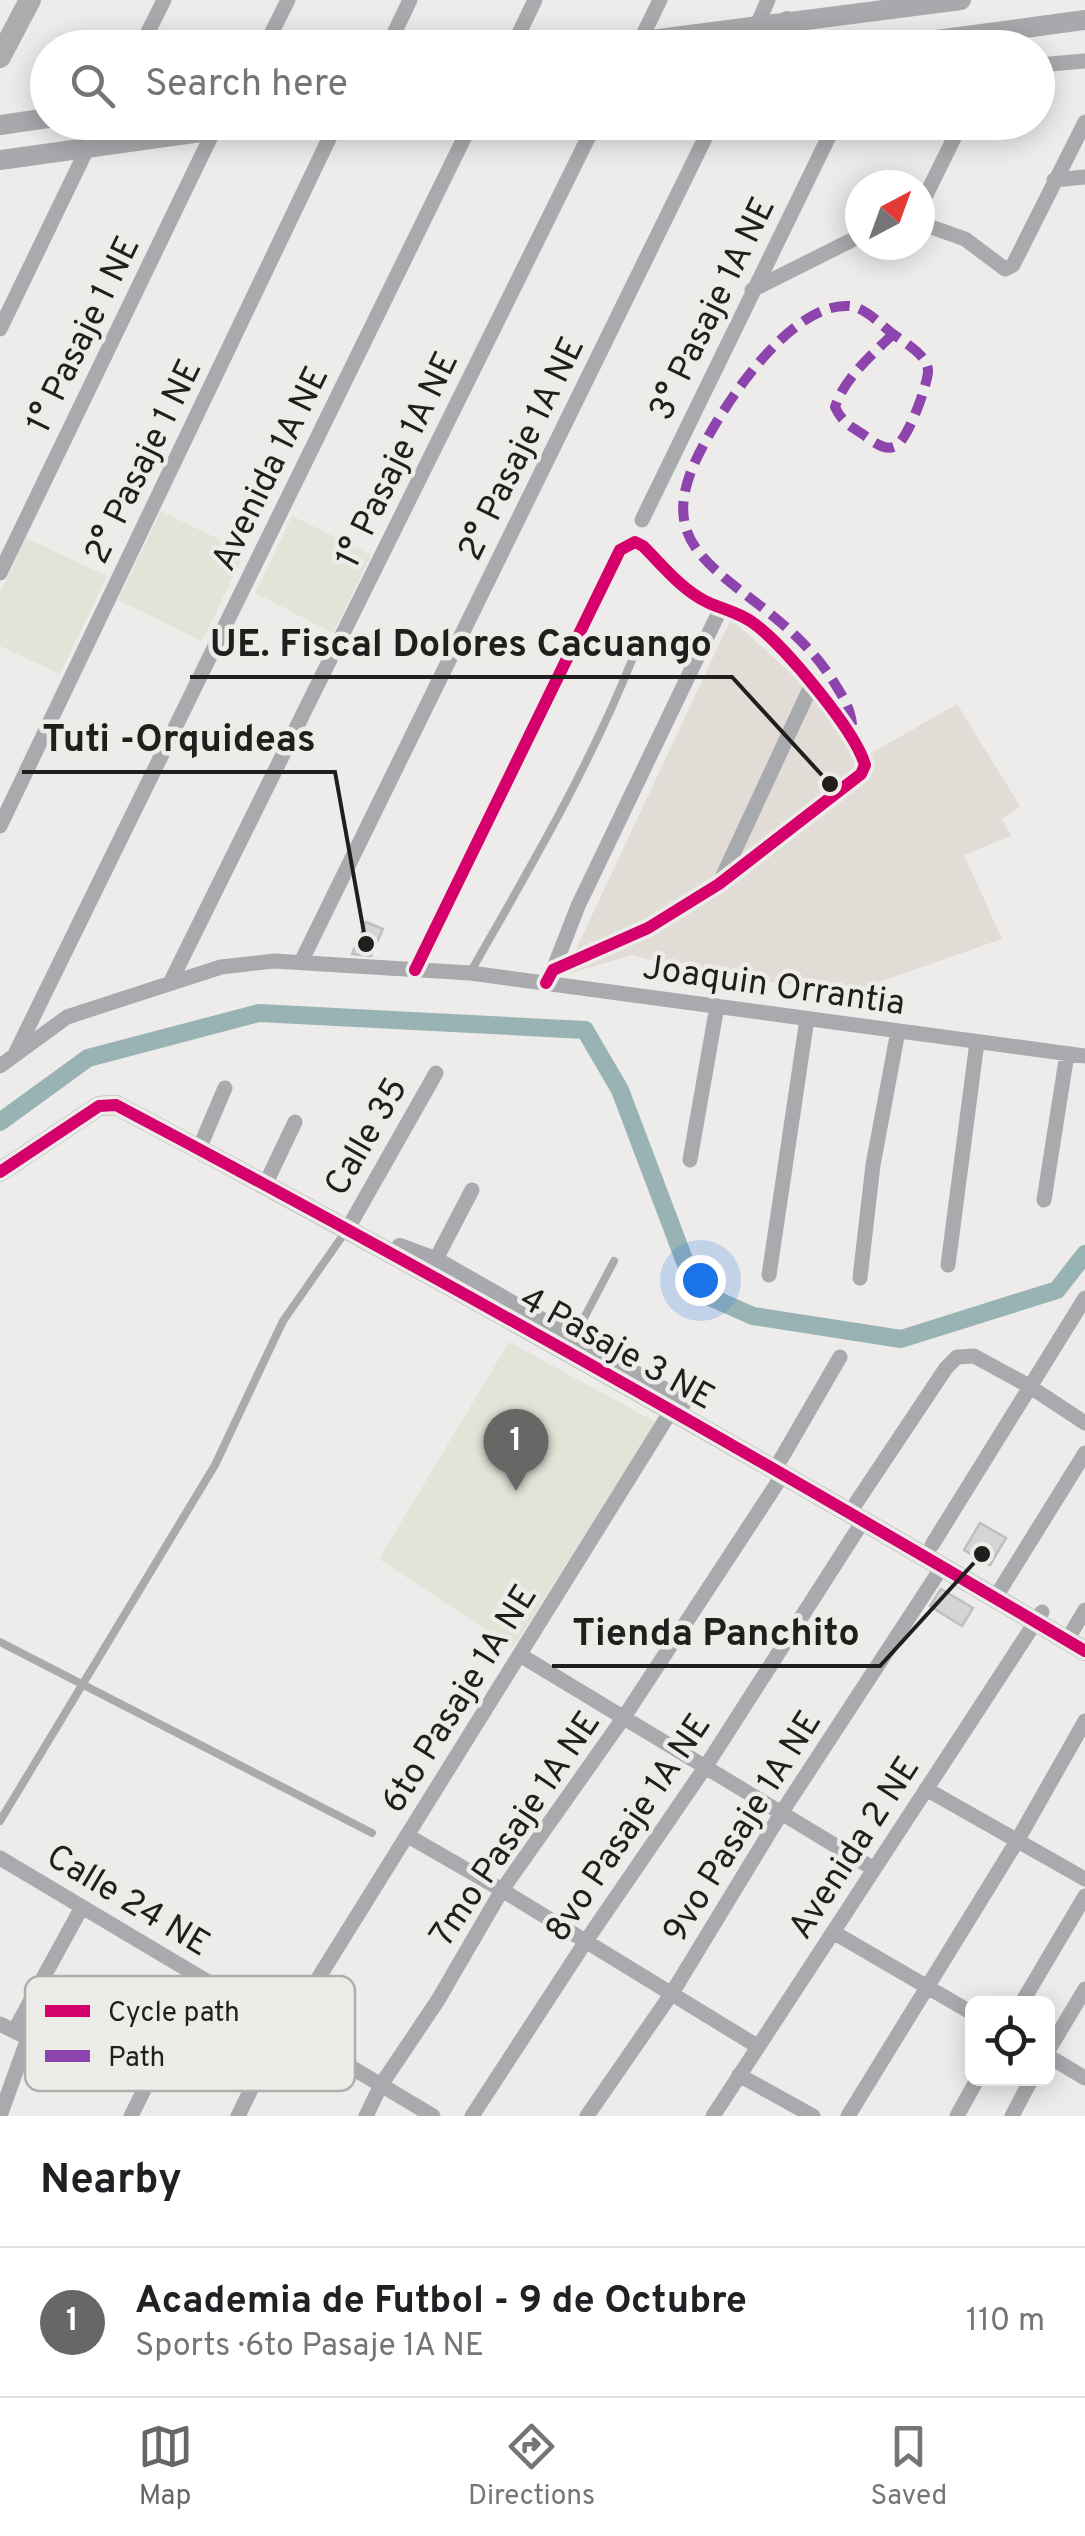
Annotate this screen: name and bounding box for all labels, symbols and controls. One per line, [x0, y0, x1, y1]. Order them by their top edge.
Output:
search box [30, 30, 1055, 140]
icon: search [65, 58, 120, 113]
text: Search here [145, 61, 348, 110]
north arrow [845, 170, 935, 260]
street label: 3° Pasaje 1A NE [641, 190, 787, 428]
street label: 1° Pasaje 1 NE [18, 230, 151, 441]
street label: 2° Pasaje 1A NE [450, 330, 596, 568]
street label: 1° Pasaje 1A NE [327, 345, 470, 576]
street label: 2° Pasaje 1 NE [76, 353, 213, 572]
street label: Avenida 1A NE [203, 360, 340, 579]
callout: UE. Fiscal Dolores Cacuango [190, 609, 732, 677]
text: UE. Fiscal Dolores Cacuango [210, 622, 712, 671]
callout: Tuti -Orquideas [22, 704, 335, 772]
text: Tuti -Orquideas [42, 717, 316, 766]
street label: Joaquin Orrantia [640, 947, 907, 1027]
street label: Calle 35 [316, 1071, 419, 1204]
your location [675, 1255, 726, 1306]
street label: 4 Pasaje 3 NE [511, 1278, 722, 1421]
pin: 1 [484, 1408, 548, 1491]
street label: 6to Pasaje 1A NE [373, 1577, 548, 1822]
callout: Tienda Panchito [552, 1598, 880, 1666]
text: Tienda Panchito [572, 1611, 860, 1660]
street label: 7mo Pasaje 1A NE [421, 1703, 612, 1956]
street label: 9vo Pasaje 1A NE [654, 1703, 833, 1952]
street label: 8vo Pasaje 1A NE [537, 1706, 722, 1951]
street label: Avenida 2 NE [780, 1749, 931, 1948]
street label: Calle 24 NE [38, 1836, 217, 1968]
legend [25, 1976, 355, 2091]
text: Cycle path [108, 1996, 240, 2032]
map controls [965, 1996, 1055, 2086]
button: locate [965, 1996, 1055, 2086]
text: Path [108, 2041, 165, 2077]
text: Nearby [40, 2155, 182, 2208]
text: Academia de Futbol - 9 de Octubre [135, 2278, 747, 2327]
text: 1 [66, 2302, 79, 2342]
text: 110 m [966, 2302, 1045, 2342]
text: Sports · 6to Pasaje 1A NE [135, 2327, 484, 2367]
tab: Map [138, 2419, 193, 2515]
tab: Directions [468, 2419, 595, 2515]
tab: Saved [870, 2419, 947, 2515]

